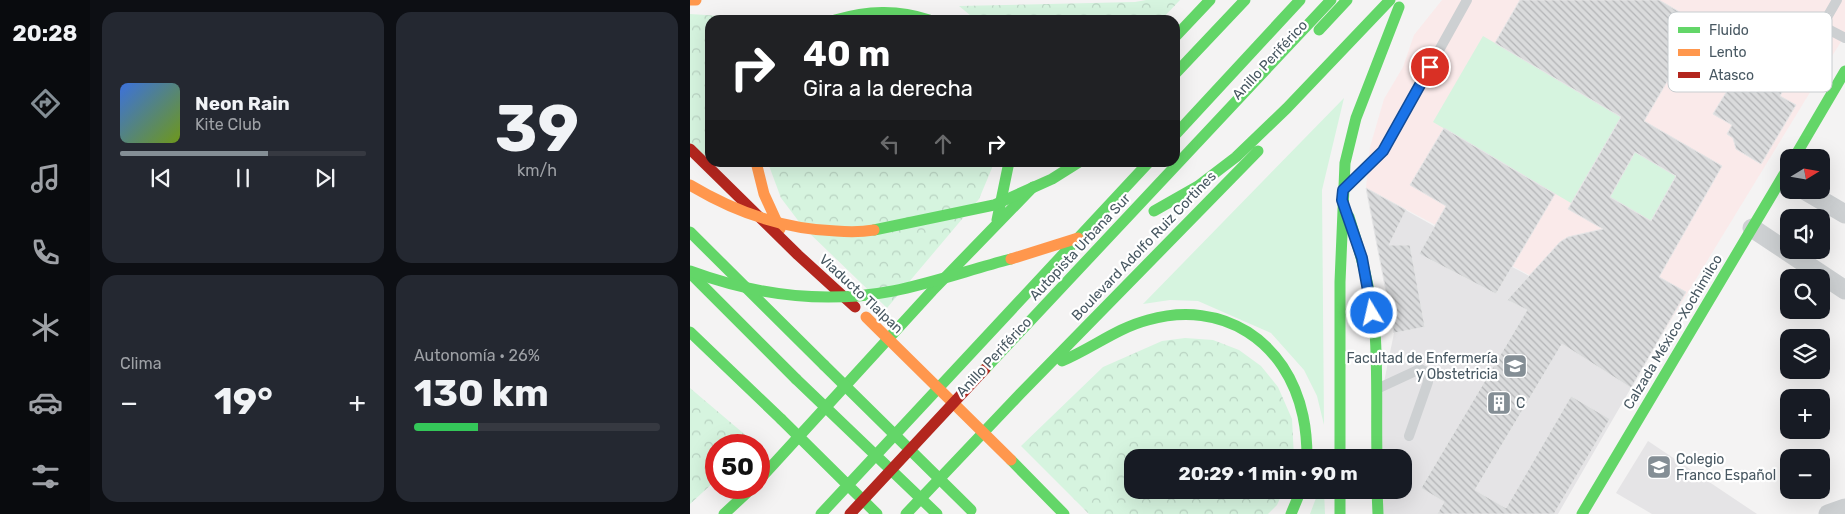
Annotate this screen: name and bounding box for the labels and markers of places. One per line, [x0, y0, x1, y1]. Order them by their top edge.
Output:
pin [1409, 46, 1451, 88]
place label: Facultad de Enfermería y Obstetricia [1346, 350, 1498, 383]
school or university icon: Facultad de Enfermería y Obstetricia [1502, 353, 1528, 379]
building icon: C [1486, 390, 1512, 416]
place label: C [1516, 395, 1525, 412]
place label: Colegio Franco Español [1676, 451, 1776, 484]
school or university icon: Colegio Franco Español [1646, 454, 1672, 480]

